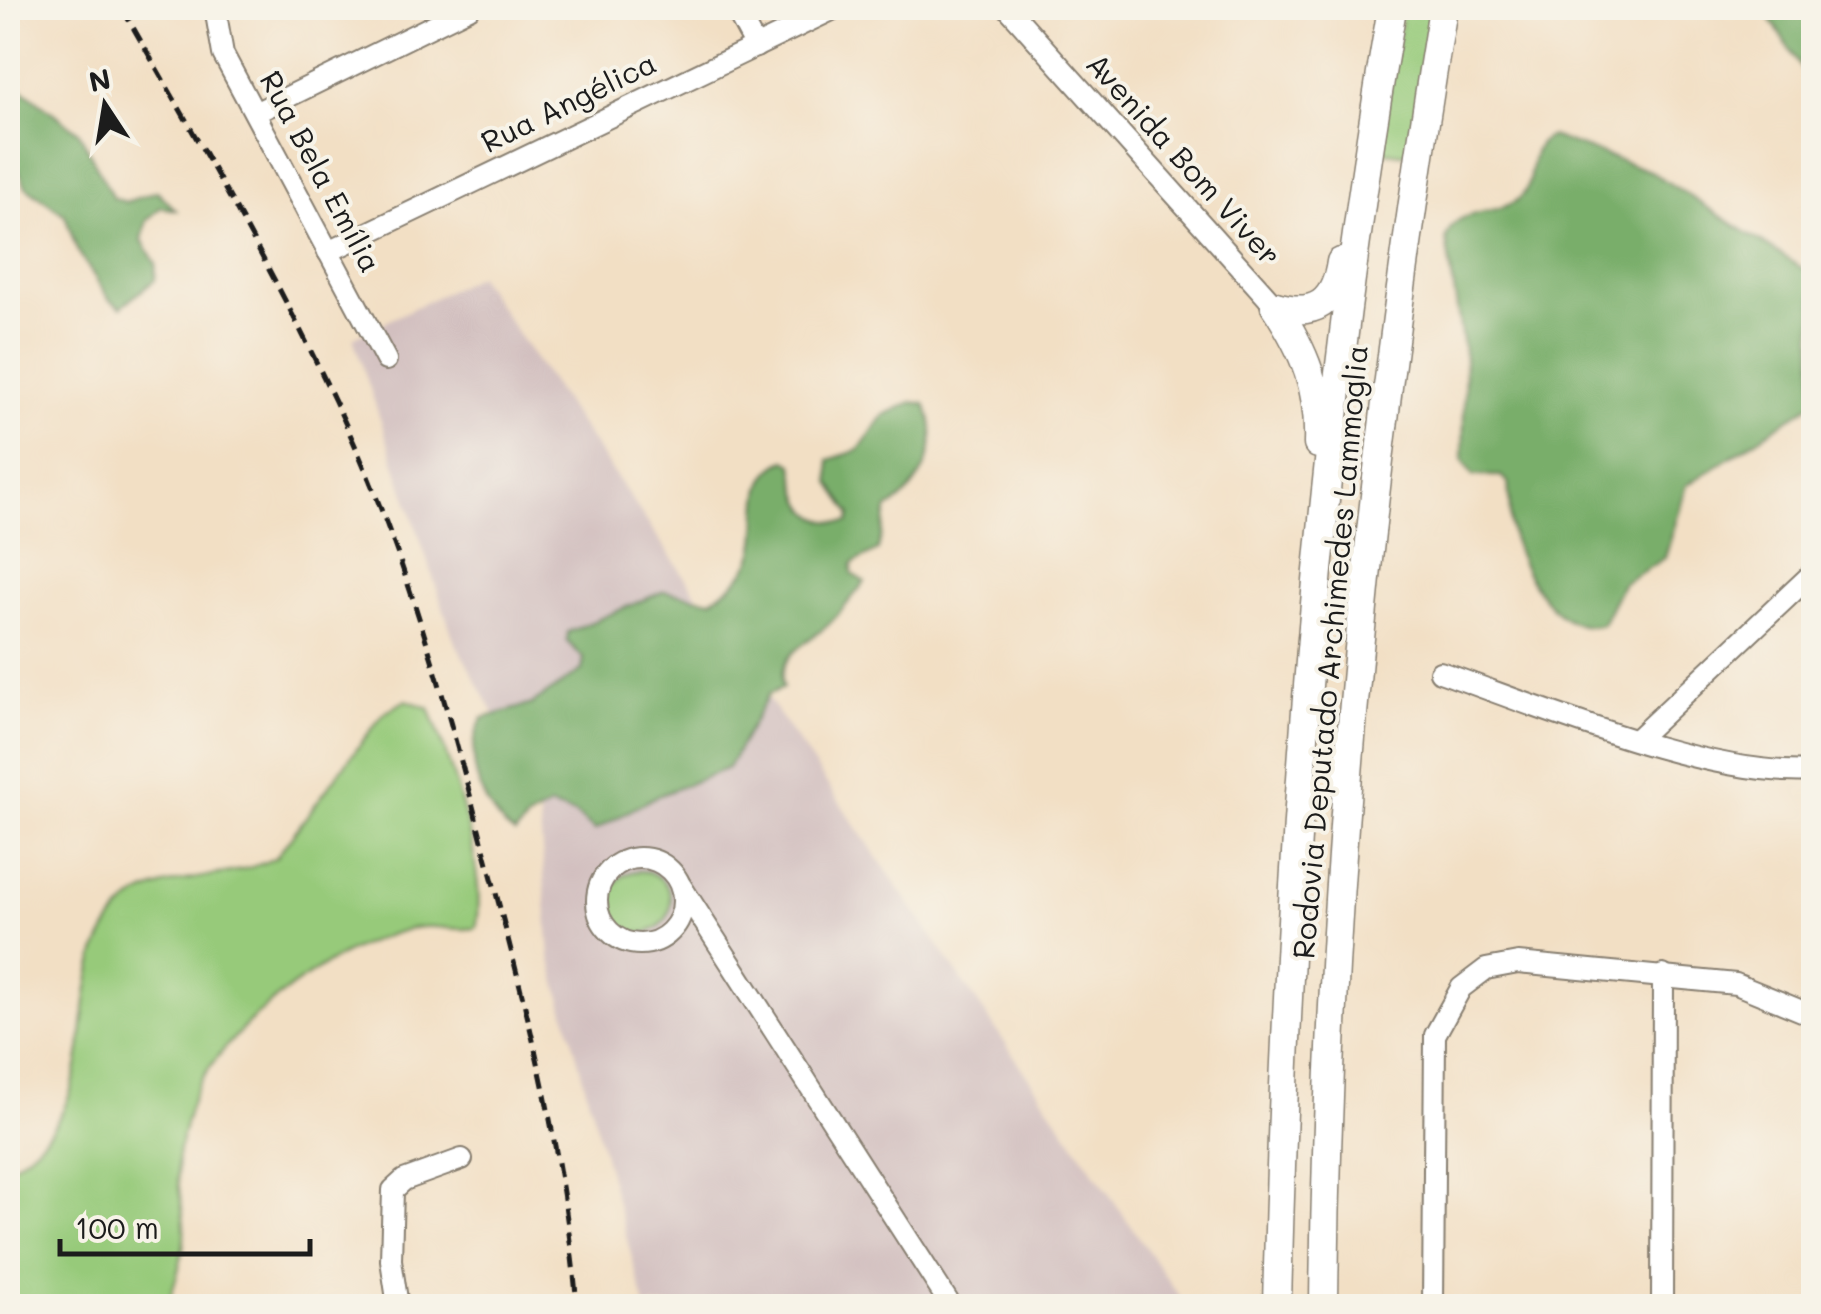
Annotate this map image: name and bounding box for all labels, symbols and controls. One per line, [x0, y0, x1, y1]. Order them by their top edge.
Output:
street label: Rua Angélica [474, 42, 662, 161]
street label: Avenida Bom Viver [1078, 44, 1291, 274]
north arrow [55, 55, 155, 155]
text: N [85, 60, 114, 99]
street label: Rua Bela Emília [252, 63, 392, 279]
street label: Rodovia Deputado Archimedes Lammoglia [1282, 343, 1376, 961]
scale bar [60, 1194, 310, 1256]
text: 100 m [75, 1207, 159, 1247]

